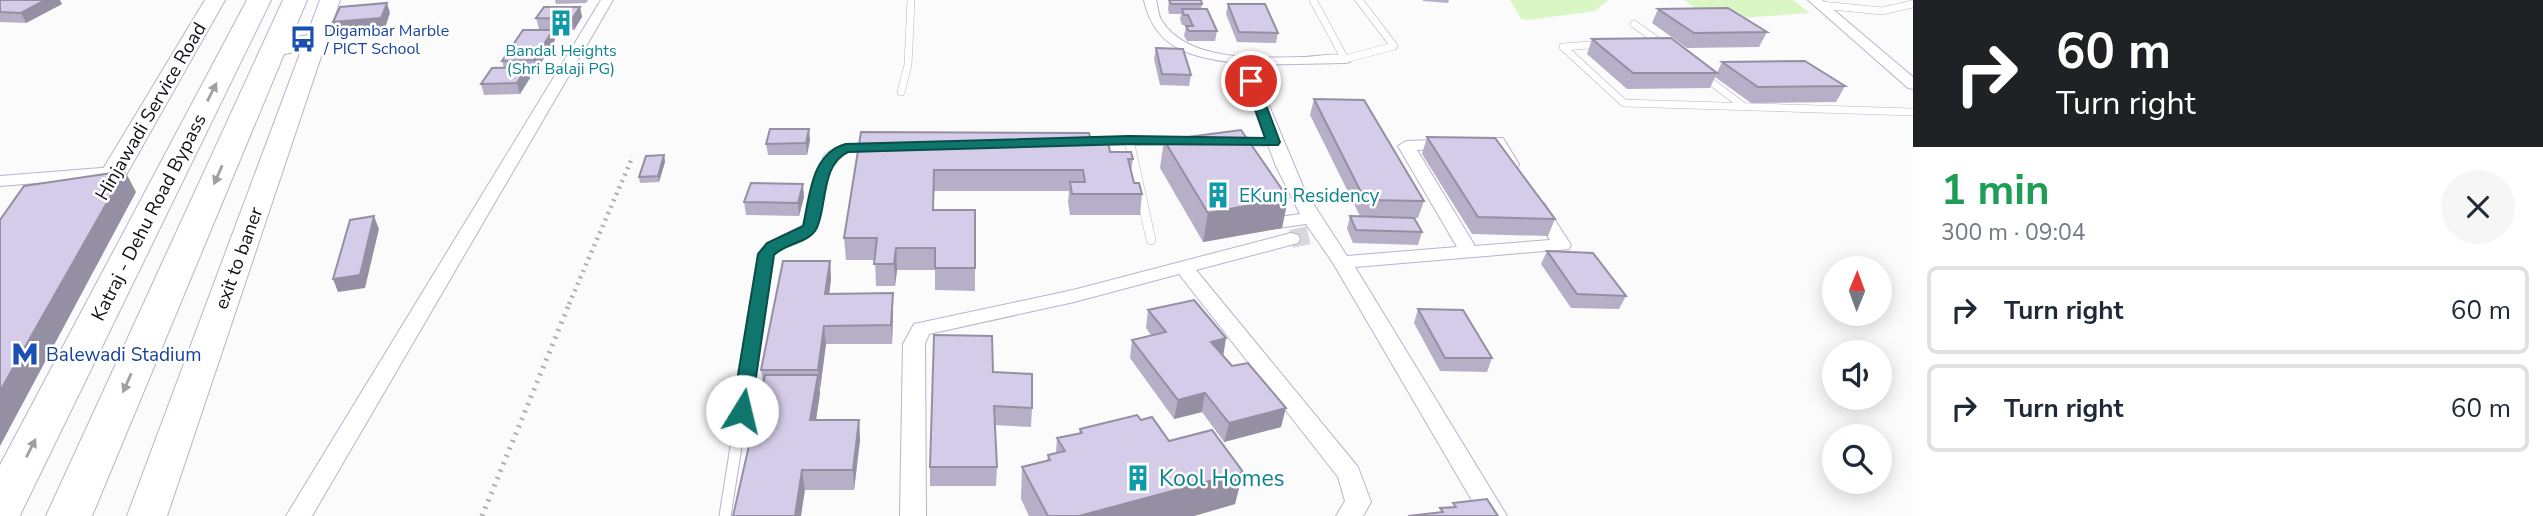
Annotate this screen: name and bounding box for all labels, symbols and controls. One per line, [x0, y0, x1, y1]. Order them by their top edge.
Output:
building icon: Bandal Heights (Shri Balaji PG) [546, 8, 576, 38]
street label: Hinjawadi Service Road [89, 18, 213, 205]
text: 60 m [2056, 18, 2171, 85]
place label: Digambar Marble / PICT School [323, 20, 449, 60]
bus stop icon: Digambar Marble / PICT School [288, 24, 318, 54]
icon: right [1941, 28, 2032, 119]
place label: Bandal Heights (Shri Balaji PG) [505, 40, 617, 80]
pin [1221, 51, 1281, 111]
icon: arrive [1232, 62, 1270, 100]
one-way arrow [206, 82, 217, 102]
text: Turn right [2056, 82, 2196, 125]
street label: Katraj - Dehu Road Bypass [85, 109, 213, 326]
text: 1 min [1941, 162, 2050, 219]
one-way arrow [212, 165, 224, 185]
button: close [2441, 170, 2515, 244]
building icon: EKunj Residency [1203, 180, 1233, 210]
place label: EKunj Residency [1239, 183, 1380, 209]
street label: exit to baner [208, 204, 269, 313]
text: 300 m · 09:04 [1941, 217, 2086, 248]
north arrow [1822, 256, 1892, 326]
map controls [1822, 256, 1892, 494]
icon: right [1945, 291, 1983, 329]
text: Turn right [2004, 293, 2123, 328]
text: 60 m [2451, 293, 2511, 328]
metro station icon: Balewadi Stadium [10, 339, 40, 369]
button: sound [1822, 340, 1892, 410]
place label: Balewadi Stadium [46, 342, 201, 368]
one-way arrow [121, 373, 133, 393]
position arrow [705, 374, 779, 448]
icon: right [1945, 389, 1983, 427]
text: Turn right [2004, 391, 2123, 426]
text: 60 m [2451, 391, 2511, 426]
button: search [1822, 424, 1892, 494]
one-way arrow [25, 438, 36, 458]
building icon: Kool Homes [1123, 463, 1153, 493]
place label: Kool Homes [1159, 463, 1285, 494]

